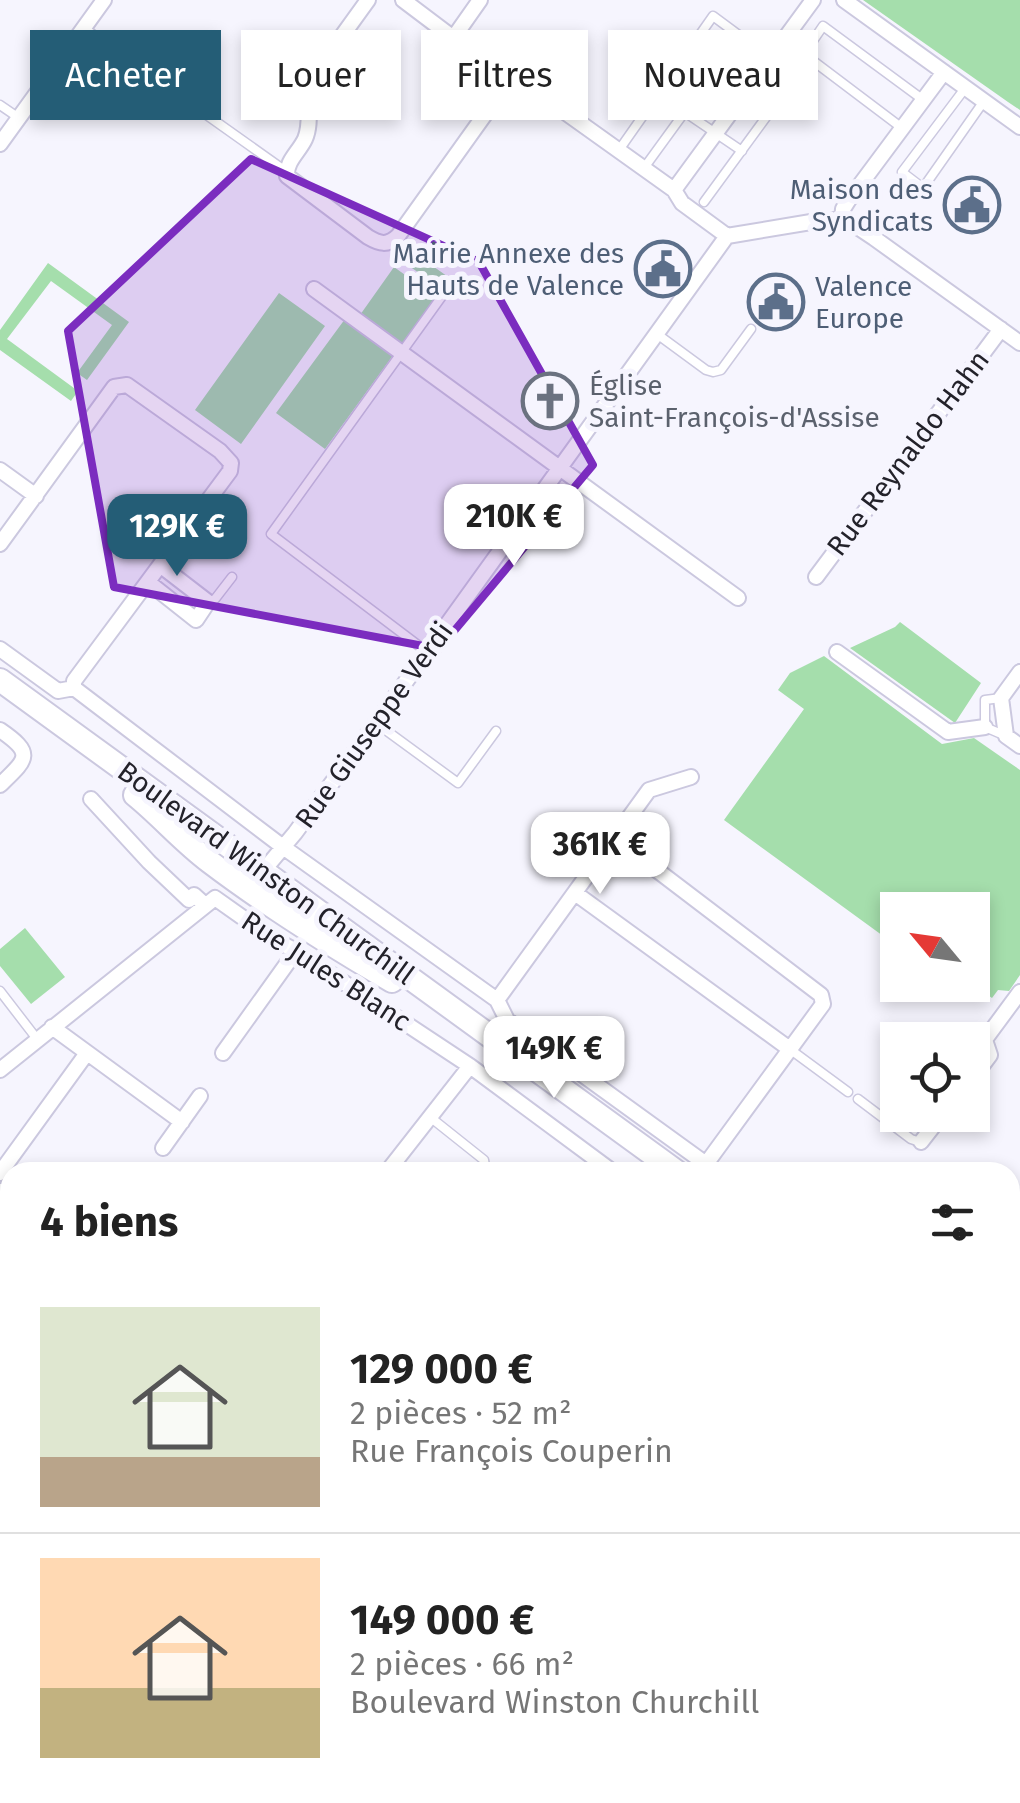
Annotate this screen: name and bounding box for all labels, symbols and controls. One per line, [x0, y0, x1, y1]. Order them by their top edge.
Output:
chip: Acheter [30, 30, 221, 120]
chip: Louer [241, 30, 401, 120]
chip: Filtres [421, 30, 588, 120]
chip: Nouveau [608, 30, 818, 120]
place label: Maison des Syndicats [790, 173, 933, 238]
public building icon: Maison des Syndicats [942, 175, 1002, 235]
place label: Mairie Annexe des Hauts de Valence [393, 237, 624, 302]
public building icon: Mairie Annexe des Hauts de Valence [633, 239, 693, 299]
place label: Valence Europe [815, 270, 912, 335]
public building icon: Valence Europe [746, 272, 806, 332]
street label: Rue Reynaldo Hahn [820, 344, 996, 562]
place label: Église Saint-François-d'Assise [589, 369, 880, 434]
church icon: Église Saint-François-d'Assise [520, 371, 580, 431]
pin: 210K € [433, 484, 595, 569]
pin: 129K € [96, 494, 258, 579]
text: 210K € [466, 497, 562, 535]
text: 129K € [129, 507, 225, 545]
street label: Rue Giuseppe Verdi [288, 615, 460, 835]
street label: Boulevard Winston Churchill [111, 754, 421, 992]
pin: 361K € [519, 812, 681, 897]
text: 361K € [553, 825, 647, 863]
north arrow [880, 892, 990, 1002]
map controls [880, 892, 990, 1132]
street label: Rue Jules Blanc [235, 904, 417, 1038]
pin: 149K € [473, 1016, 635, 1101]
button: locate [880, 1022, 990, 1132]
text: 149K € [506, 1029, 602, 1067]
icon: filters [925, 1195, 980, 1250]
text: 4 biens [40, 1197, 178, 1247]
text: 129 000 € [350, 1344, 533, 1394]
icon: home [120, 1347, 240, 1467]
text: 2 pièces · 52 m² [350, 1394, 572, 1432]
text: Rue François Couperin [350, 1432, 673, 1470]
text: 149 000 € [350, 1595, 534, 1645]
icon: home [120, 1598, 240, 1718]
text: 2 pièces · 66 m² [350, 1645, 574, 1683]
text: Boulevard Winston Churchill [350, 1683, 759, 1721]

